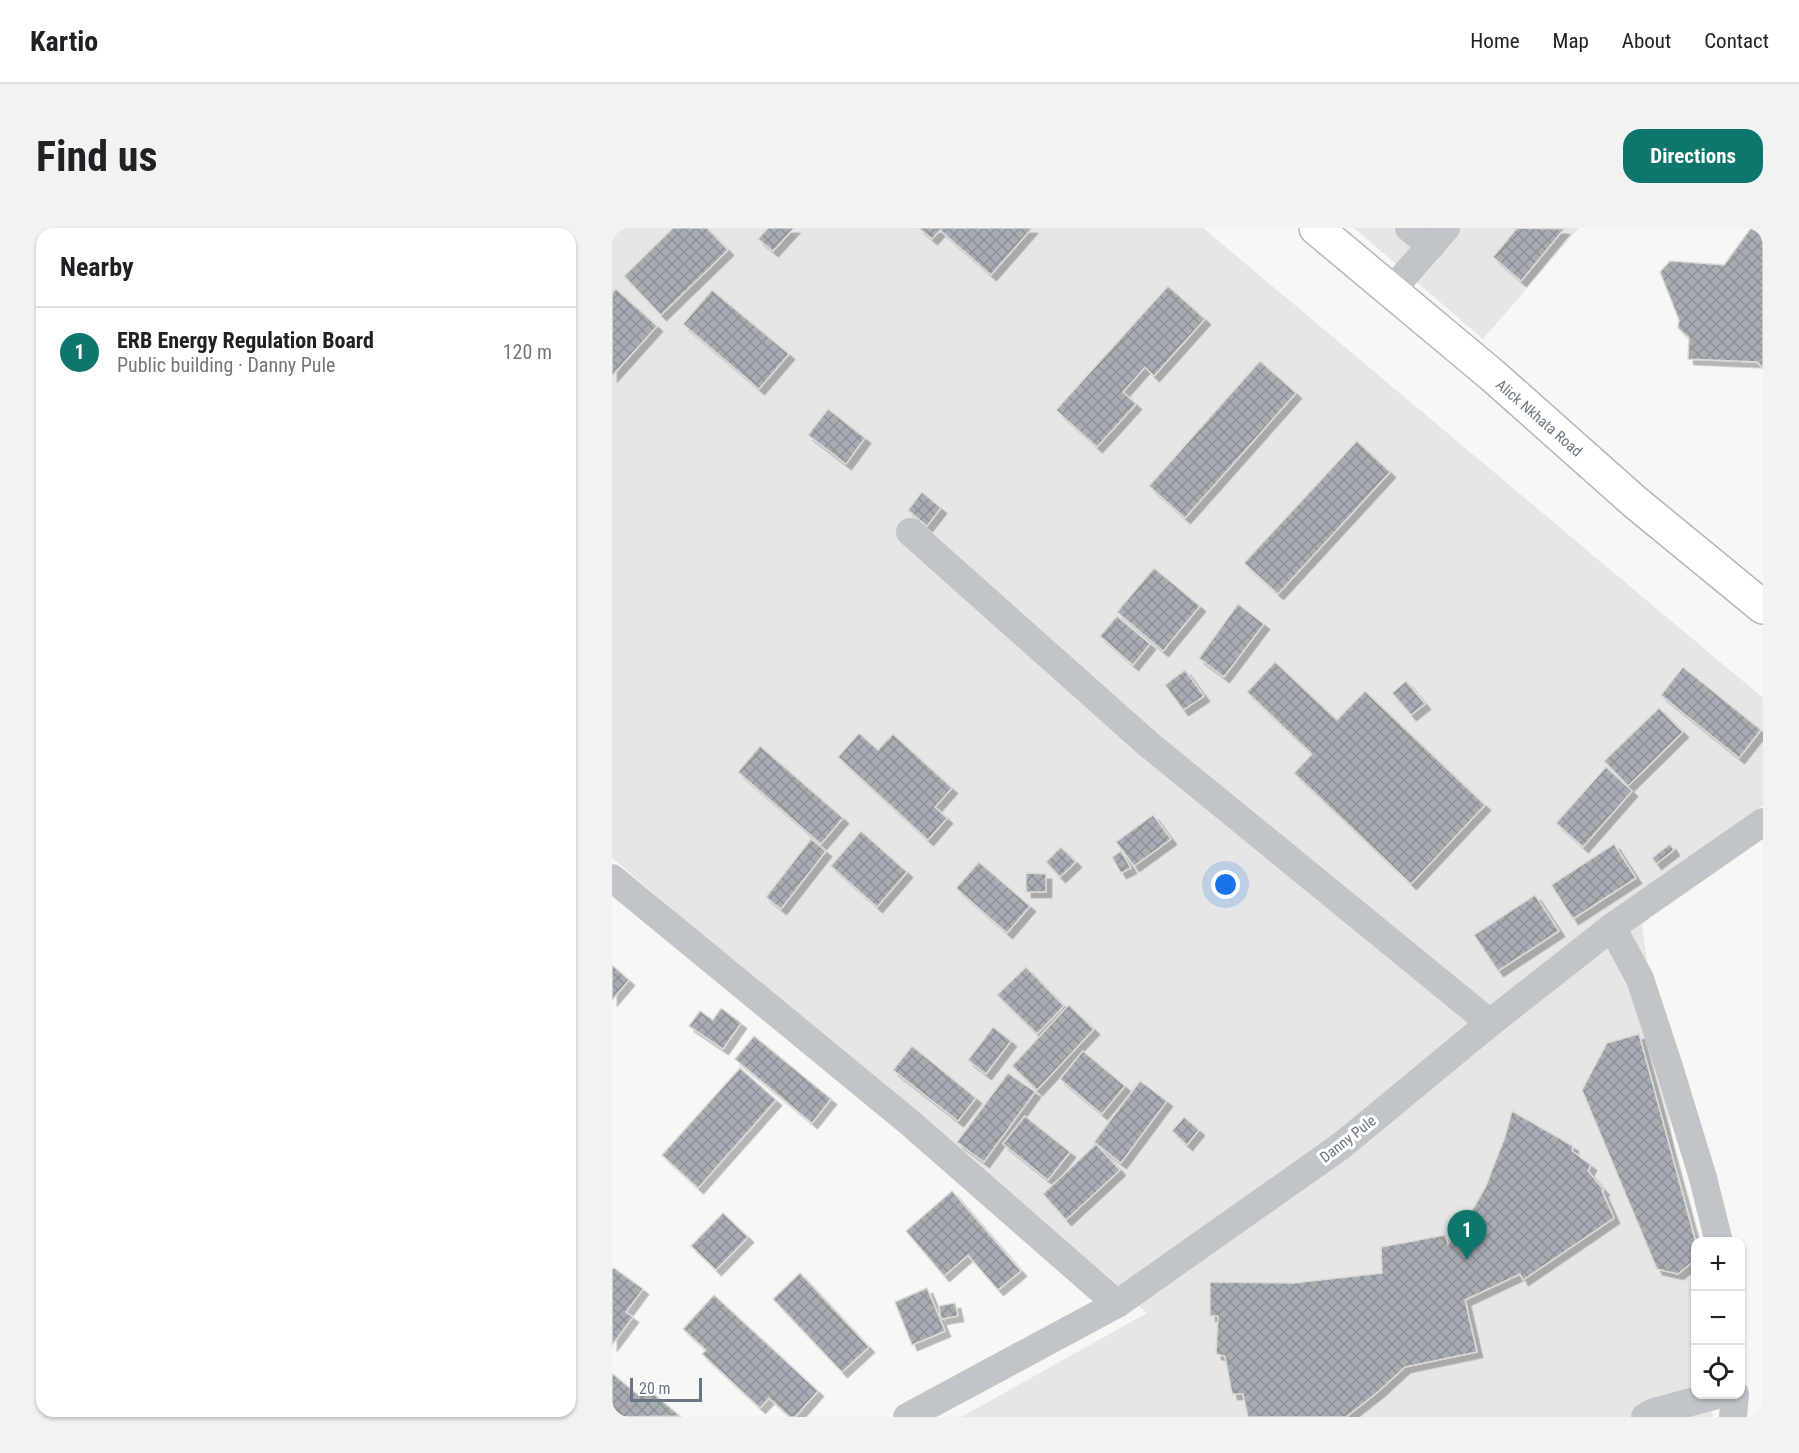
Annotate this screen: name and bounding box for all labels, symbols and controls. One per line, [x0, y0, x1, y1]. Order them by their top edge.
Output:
text: Kartio [30, 25, 98, 58]
text: Home [1470, 29, 1520, 53]
text: Map [1553, 29, 1589, 53]
text: About [1622, 29, 1671, 53]
text: Contact [1704, 29, 1769, 53]
button: Directions [1623, 129, 1763, 183]
text: Find us [36, 132, 157, 181]
text: Nearby [60, 252, 134, 282]
text: ERB Energy Regulation Board [117, 328, 374, 353]
text: 1 [74, 340, 85, 364]
text: 120 m [503, 340, 552, 364]
text: Public building · Danny Pule [117, 353, 335, 377]
street label: Alick Nkhata Road [1492, 376, 1586, 460]
your location [1211, 870, 1240, 899]
street label: Danny Pule [1316, 1112, 1380, 1166]
pin: 1 [1448, 1210, 1486, 1260]
map controls [1691, 1237, 1745, 1399]
button: + [1691, 1237, 1745, 1291]
button: − [1691, 1291, 1745, 1345]
button: locate [1691, 1345, 1745, 1399]
scale bar [630, 1375, 702, 1402]
text: 20 m [639, 1379, 671, 1398]

